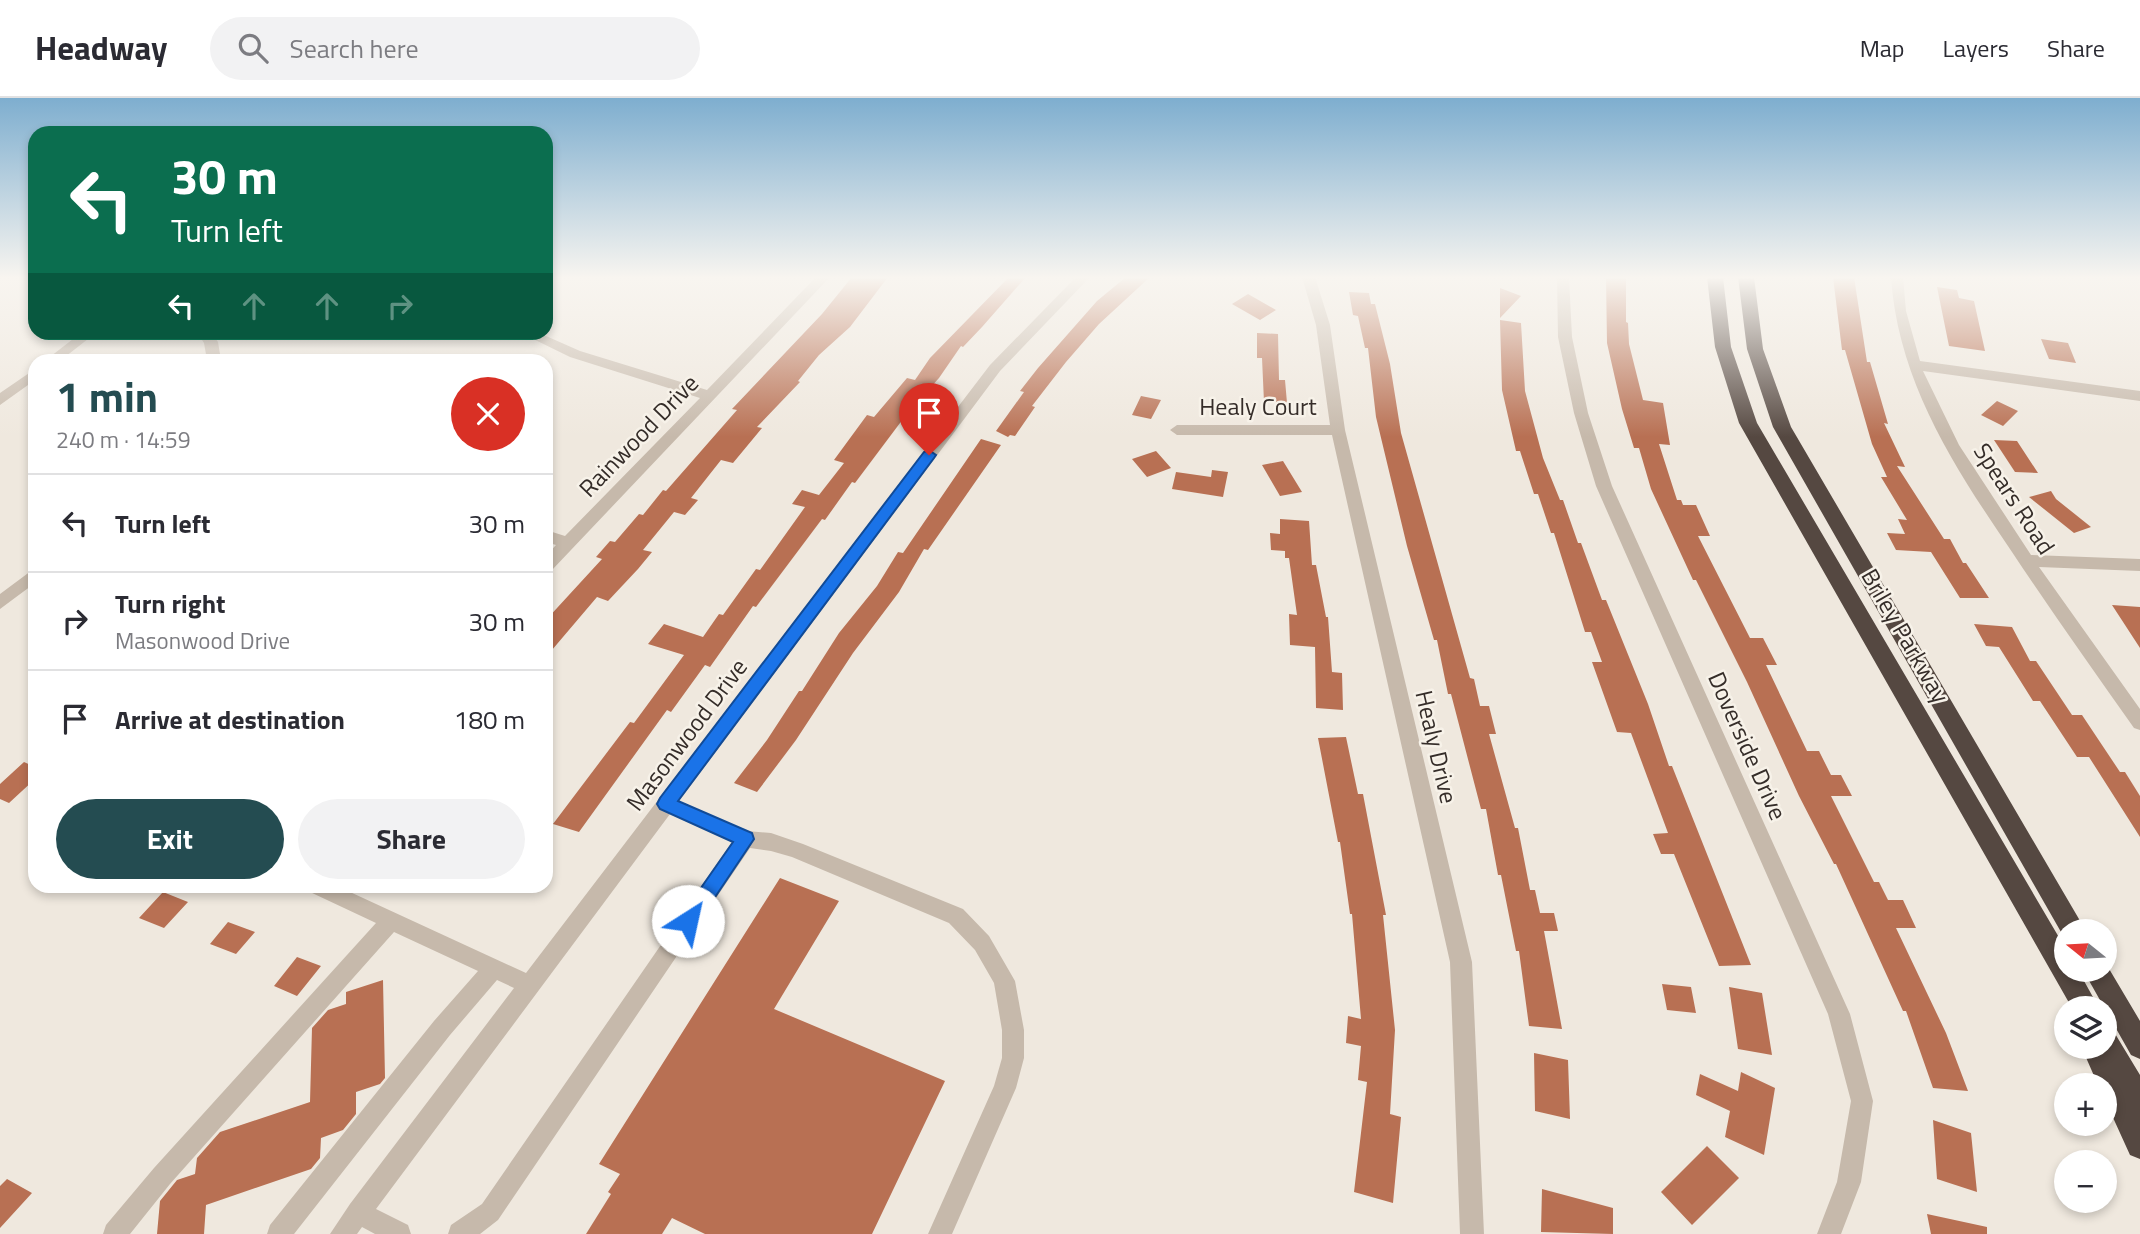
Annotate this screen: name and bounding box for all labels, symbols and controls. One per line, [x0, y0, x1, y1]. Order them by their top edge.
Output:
search box [210, 17, 700, 80]
text: Headway [35, 23, 168, 73]
icon: search [234, 29, 272, 67]
text: Search here [290, 29, 419, 68]
text: Map [1860, 30, 1905, 66]
text: Layers [1943, 30, 2009, 66]
text: Share [2047, 30, 2105, 66]
text: 30 m [171, 138, 278, 213]
icon: left [56, 154, 147, 245]
text: Turn left [171, 206, 283, 254]
icon: left [162, 287, 200, 325]
icon: ahead [235, 287, 273, 325]
icon: ahead [308, 287, 346, 325]
icon: right [381, 287, 419, 325]
text: 1 min [56, 364, 158, 428]
street label: Rainwood Drive [570, 366, 706, 505]
button: close [451, 377, 525, 451]
pin [899, 383, 959, 455]
street label: Healy Court [1199, 388, 1317, 424]
icon: arrive [910, 394, 948, 432]
text: 240 m · 14:59 [56, 422, 191, 457]
street label: Spears Road [1965, 436, 2064, 561]
icon: left [56, 504, 94, 542]
text: Turn left [115, 504, 210, 543]
text: 30 m [468, 504, 525, 543]
street label: Briley Parkway [1853, 561, 1959, 710]
text: Turn right [115, 584, 226, 623]
icon: right [56, 602, 94, 640]
text: 30 m [468, 602, 525, 641]
text: Masonwood Drive [115, 623, 290, 658]
street label: Masonwood Drive [617, 651, 756, 818]
street label: Doverside Drive [1699, 666, 1797, 825]
street label: Healy Drive [1406, 687, 1467, 807]
icon: arrive [56, 700, 94, 738]
text: Arrive at destination [115, 700, 345, 739]
text: 180 m [454, 700, 525, 739]
button: Exit [56, 799, 284, 879]
button: Share [298, 799, 525, 879]
position arrow [651, 884, 725, 958]
north arrow [2054, 919, 2118, 982]
map controls [2054, 919, 2117, 1213]
button: layers [2054, 996, 2117, 1059]
button: + [2054, 1073, 2117, 1136]
button: − [2054, 1150, 2117, 1213]

